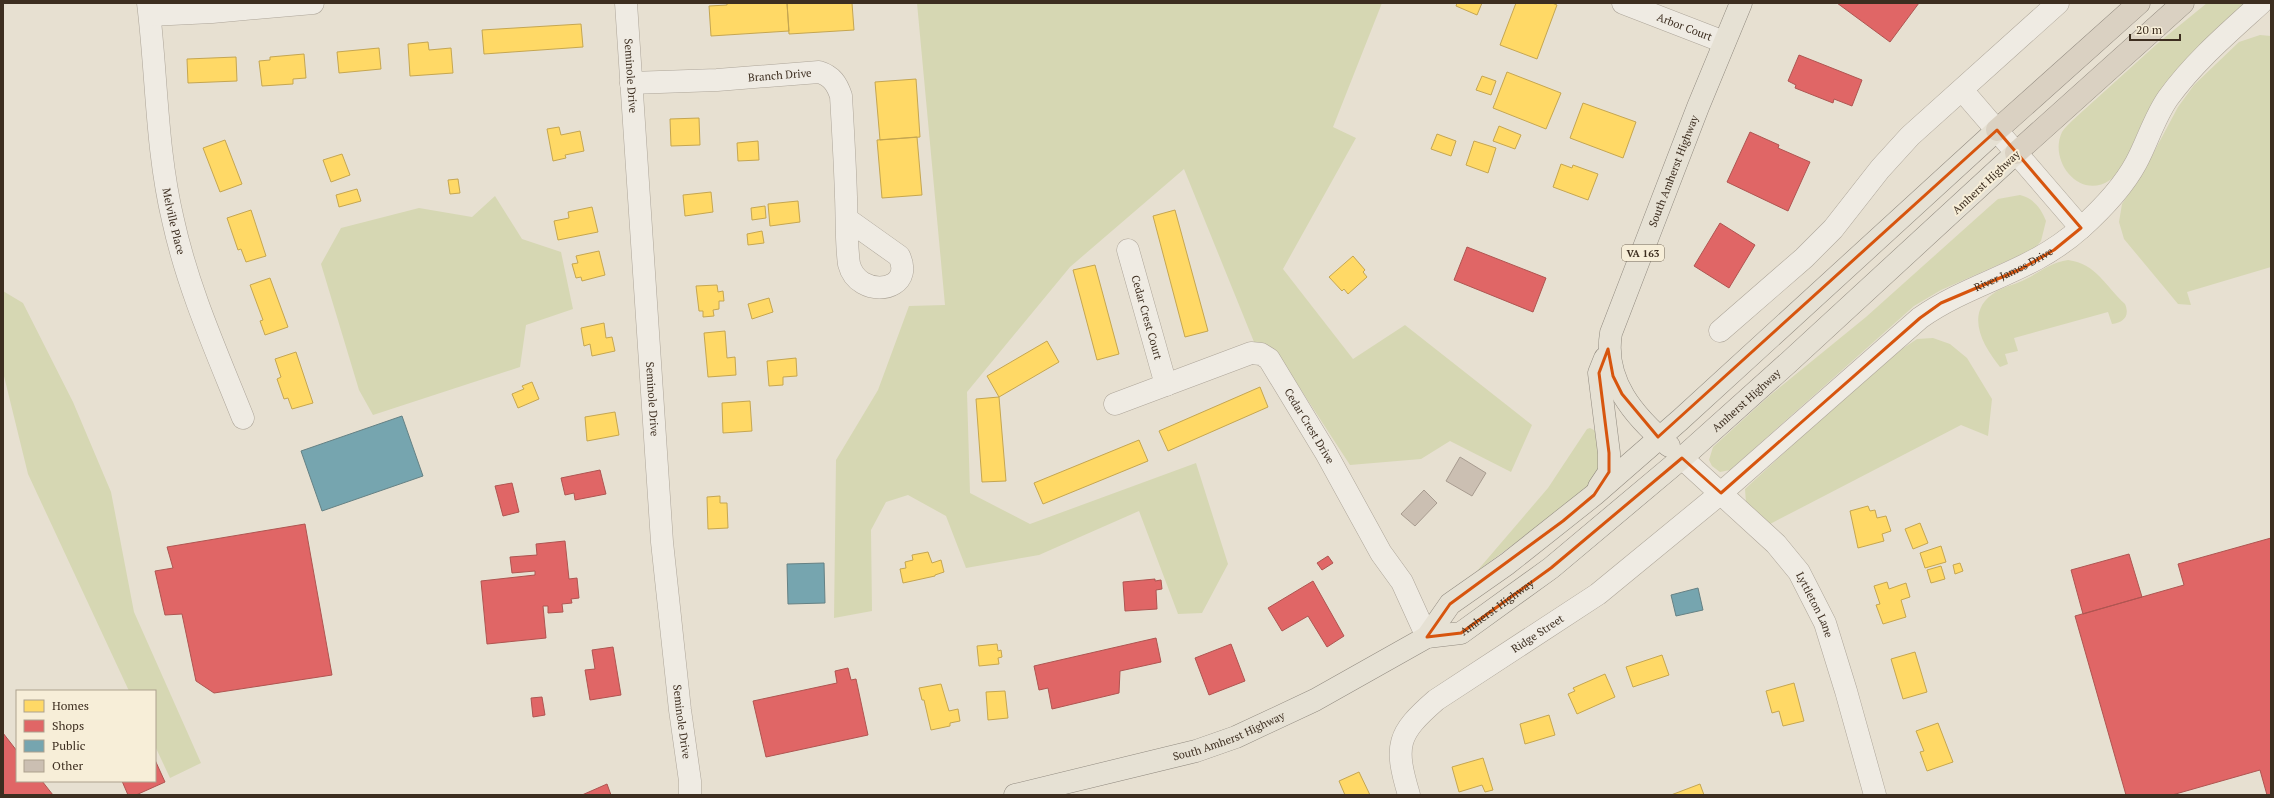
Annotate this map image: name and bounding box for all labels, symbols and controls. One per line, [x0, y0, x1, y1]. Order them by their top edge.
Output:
street label: Arbor Court [1655, 10, 1714, 44]
scale bar [2130, 16, 2180, 42]
text: 20 m [2136, 22, 2163, 37]
street label: Seminole Drive [621, 38, 640, 114]
street label: Branch Drive [747, 66, 813, 85]
street label: South Amherst Highway [1645, 113, 1701, 229]
street label: Amherst Highway [1949, 147, 2023, 217]
street label: Melville Place [160, 187, 189, 257]
street label: River James Drive [1972, 244, 2056, 294]
road number: VA 163 [1622, 245, 1664, 261]
street label: Cedar Crest Court [1128, 274, 1165, 361]
street label: Seminole Drive [643, 361, 662, 437]
street label: Amherst Highway [1709, 366, 1784, 435]
street label: Cedar Crest Drive [1281, 386, 1338, 467]
street label: Lyttleton Lane [1793, 569, 1836, 640]
street label: Amherst Highway [1457, 575, 1537, 638]
street label: Ridge Street [1509, 611, 1566, 656]
street label: Seminole Drive [670, 684, 694, 760]
legend [16, 690, 156, 782]
text: Homes [52, 698, 89, 713]
street label: South Amherst Highway [1171, 708, 1287, 763]
text: Shops [52, 718, 84, 733]
text: Public [52, 738, 86, 753]
text: Other [52, 758, 83, 773]

